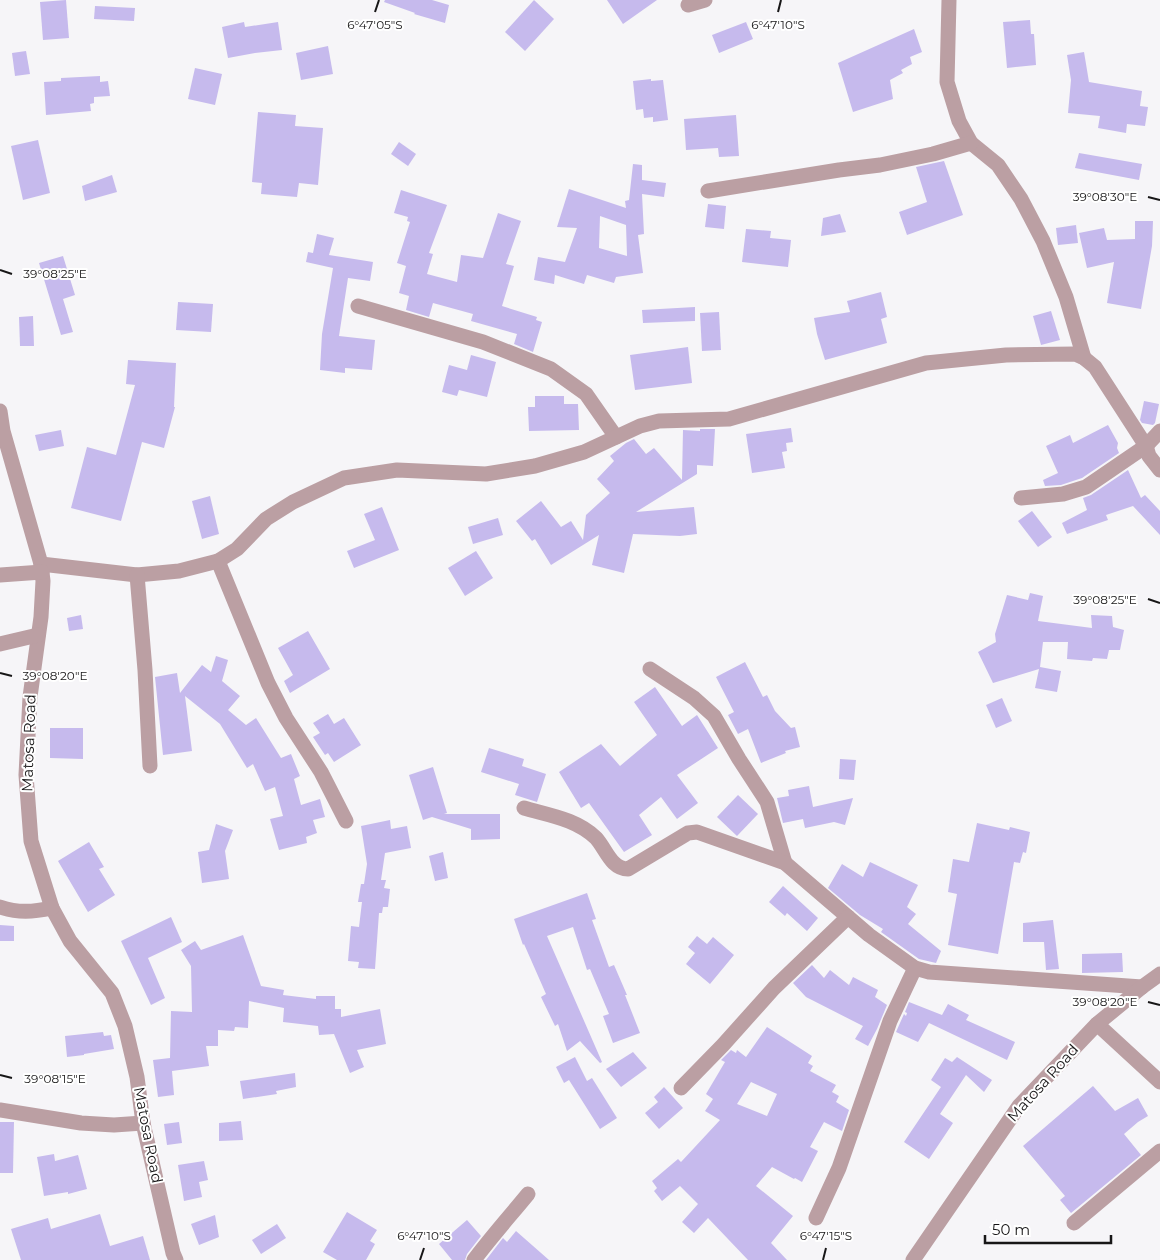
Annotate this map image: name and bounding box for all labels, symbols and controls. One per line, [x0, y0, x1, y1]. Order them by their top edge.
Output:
text: 6°47'05"S [347, 17, 403, 32]
text: 6°47'10"S [751, 17, 805, 32]
text: 39°08'30"E [1073, 189, 1137, 204]
text: 39°08'25"E [23, 266, 87, 281]
text: 39°08'25"E [1073, 592, 1137, 607]
text: 39°08'20"E [23, 668, 87, 683]
street label: Matosa Road [17, 694, 40, 792]
text: 39°08'20"E [1073, 994, 1137, 1009]
street label: Matosa Road [1003, 1040, 1082, 1125]
text: 39°08'15"E [24, 1071, 86, 1086]
street label: Matosa Road [130, 1085, 167, 1185]
scale bar [985, 1212, 1111, 1244]
text: 50 m [992, 1220, 1030, 1239]
text: 6°47'10"S [397, 1228, 451, 1243]
text: 6°47'15"S [800, 1228, 852, 1243]

